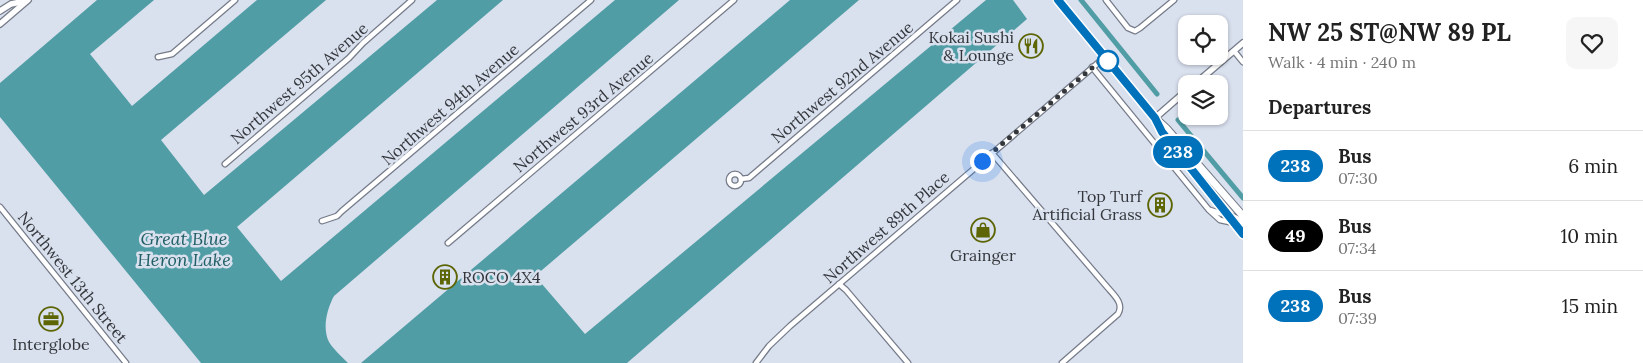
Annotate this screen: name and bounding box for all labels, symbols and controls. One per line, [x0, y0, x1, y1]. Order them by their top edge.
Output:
map controls [1178, 15, 1228, 125]
button: locate [1178, 15, 1228, 65]
street label: Northwest 92nd Avenue [767, 17, 917, 147]
text: NW 25 ST@NW 89 PL [1268, 17, 1511, 48]
button: heart [1566, 17, 1618, 69]
street label: Northwest 95th Avenue [226, 18, 372, 148]
place label: Kokai Sushi & Lounge [928, 27, 1014, 65]
restaurant icon: Kokai Sushi & Lounge [1018, 33, 1044, 59]
street label: Northwest 94th Avenue [377, 39, 523, 169]
street label: Northwest 93rd Avenue [509, 47, 657, 176]
unlabelled marker [1097, 50, 1119, 72]
text: Walk · 4 min · 240 m [1268, 52, 1416, 72]
button: layers [1178, 75, 1228, 125]
text: Departures [1268, 95, 1371, 119]
line badge: 238 [1149, 136, 1207, 168]
text: 238 [1163, 140, 1193, 163]
text: Bus [1338, 144, 1371, 168]
your location [970, 149, 995, 174]
text: 238 [1281, 154, 1310, 177]
text: 6 min [1568, 154, 1618, 178]
street label: Northwest 89th Place [819, 167, 953, 287]
text: 07:30 [1338, 168, 1378, 188]
place label: Top Turf Artificial Grass [1031, 186, 1144, 224]
building icon: Top Turf Artificial Grass [1147, 192, 1173, 218]
street label: Northwest 13th Street [14, 207, 133, 347]
text: Bus [1338, 214, 1371, 238]
shop icon: Grainger [970, 217, 996, 243]
text: 49 [1285, 224, 1306, 247]
text: 10 min [1560, 224, 1618, 248]
water label: Great Blue Heron Lake [137, 227, 231, 271]
text: 07:34 [1338, 238, 1377, 258]
place label: Grainger [950, 245, 1016, 265]
building icon: ROCO 4X4 [432, 264, 458, 290]
place label: ROCO 4X4 [462, 267, 541, 287]
text: Bus [1338, 284, 1371, 308]
text: 238 [1281, 294, 1310, 317]
text: 15 min [1562, 294, 1618, 318]
office icon: Interglobe [38, 306, 64, 332]
text: 07:39 [1338, 308, 1377, 328]
place label: Interglobe [12, 334, 90, 354]

